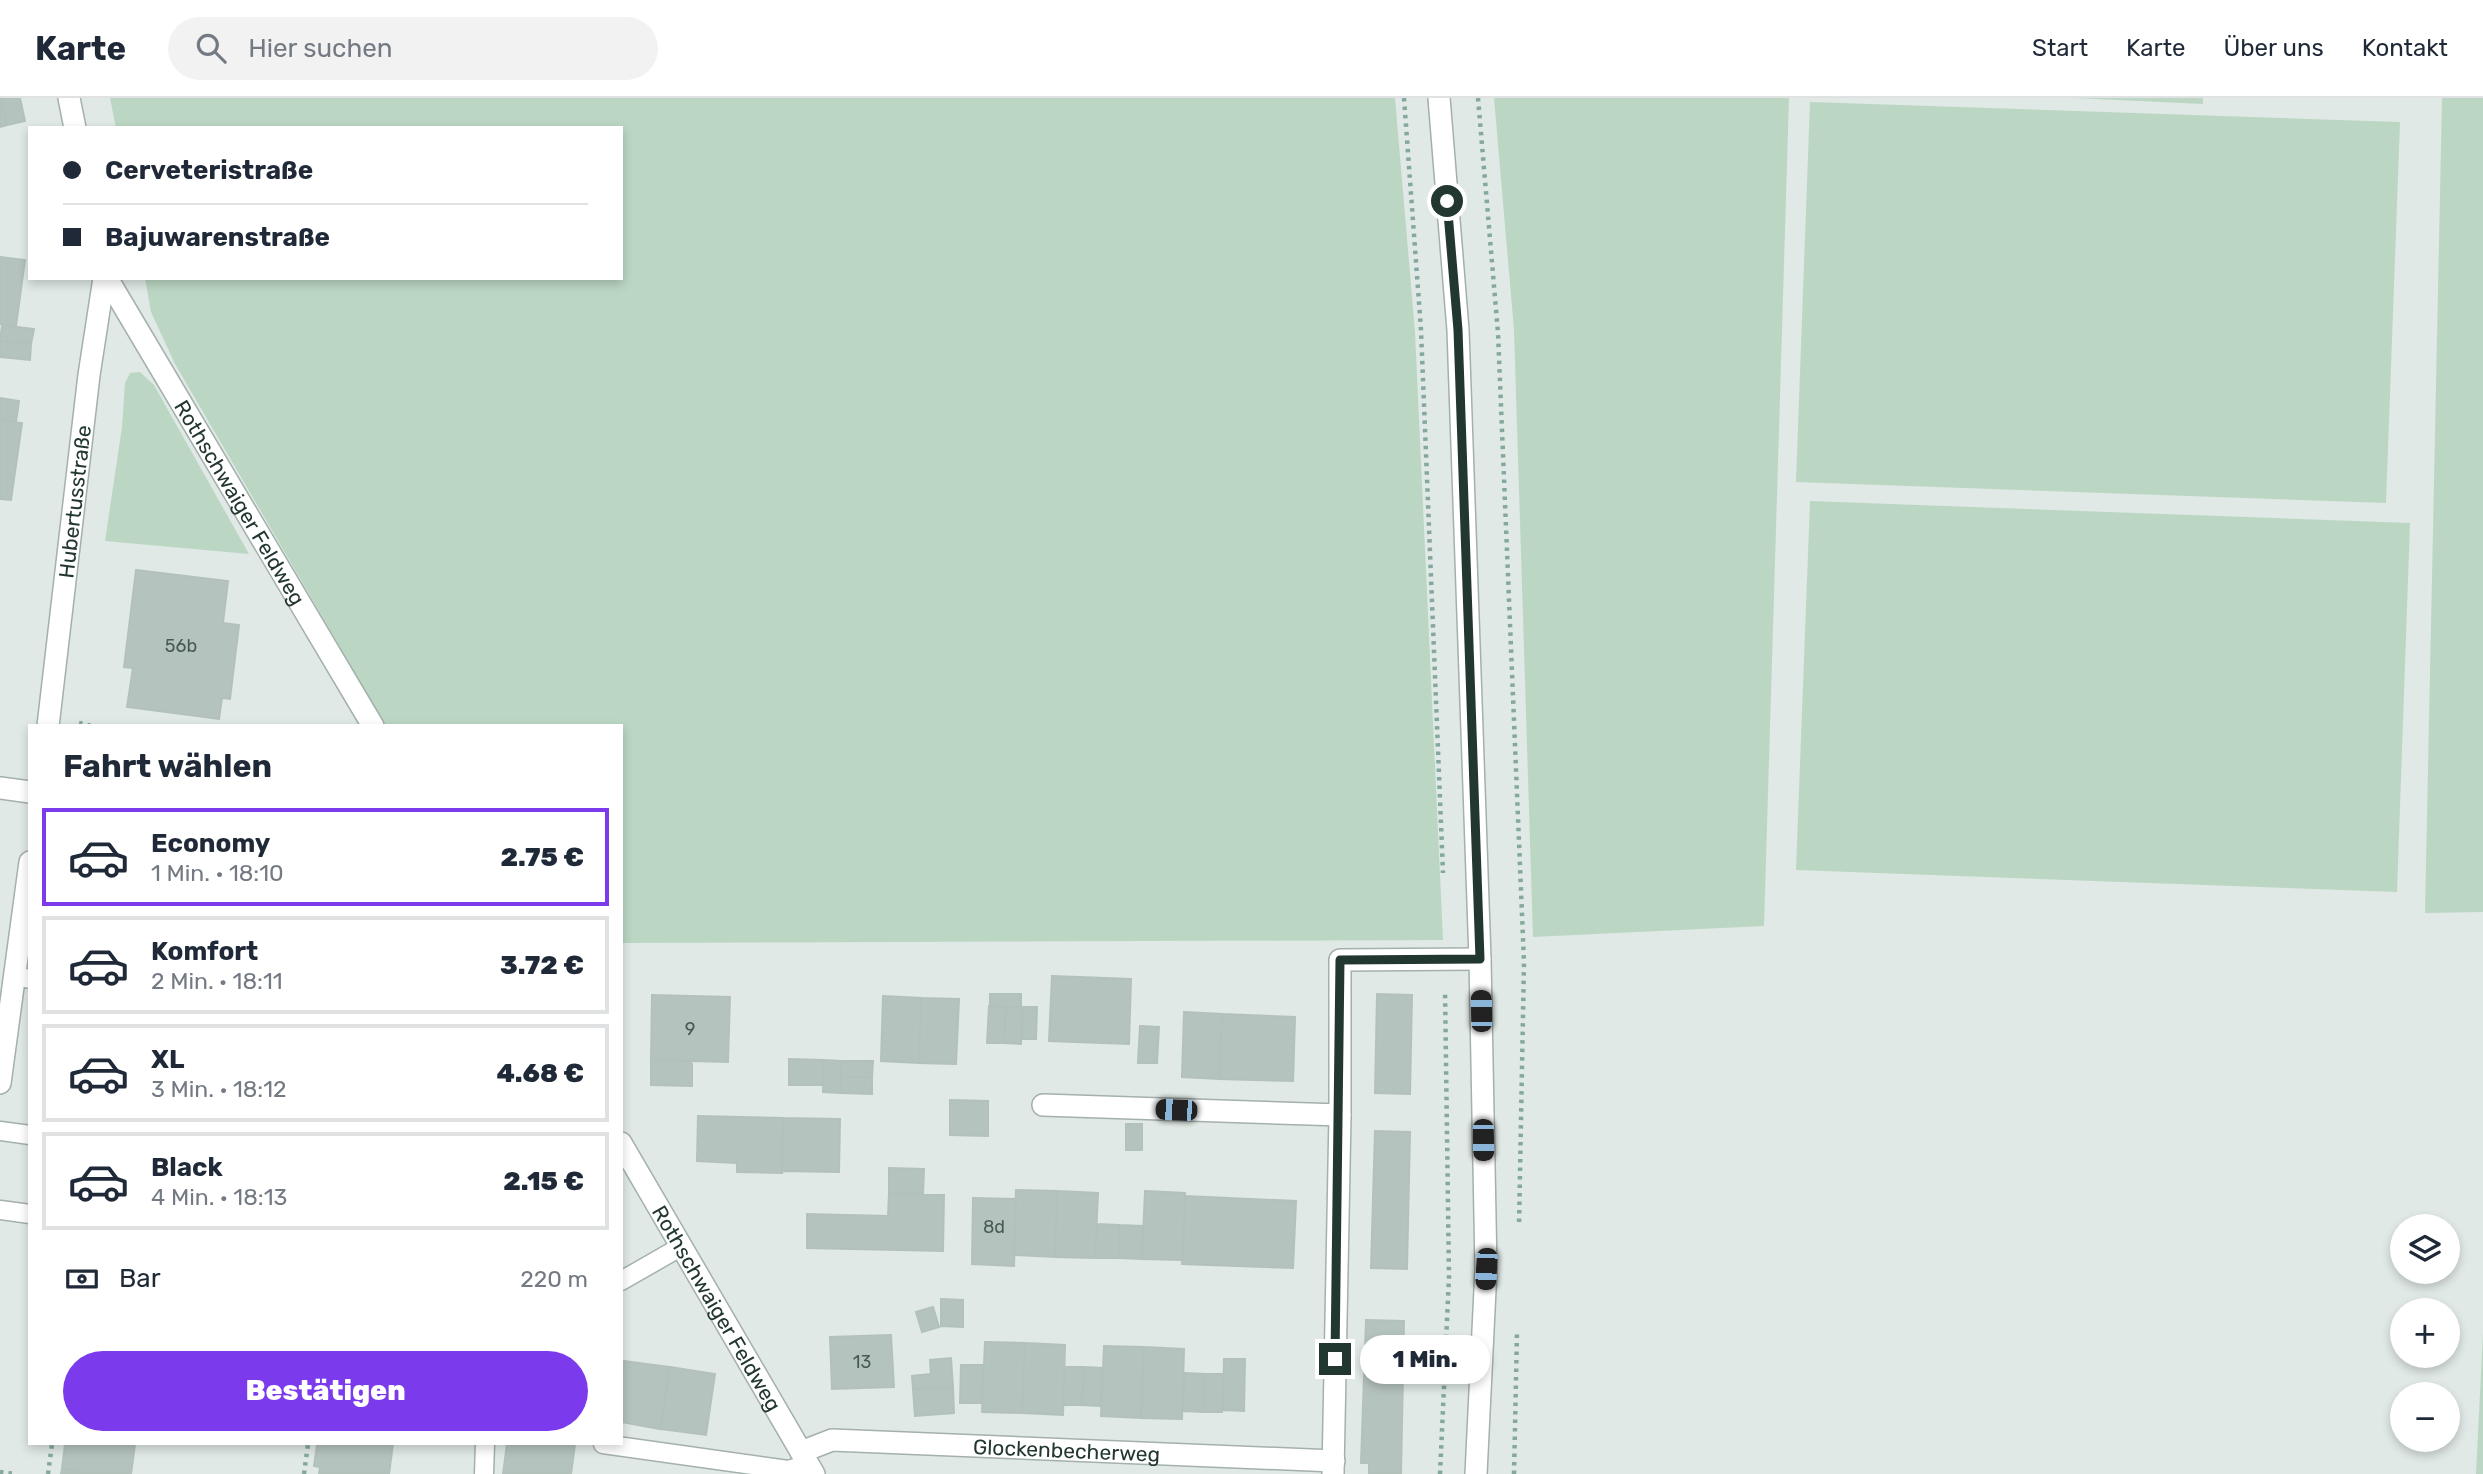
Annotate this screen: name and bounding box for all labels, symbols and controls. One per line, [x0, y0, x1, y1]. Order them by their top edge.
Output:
search box [168, 17, 658, 80]
text: Karte [35, 29, 126, 68]
icon: search [192, 29, 230, 67]
text: Hier suchen [248, 33, 393, 64]
text: Start [2032, 34, 2088, 62]
text: Karte [2126, 34, 2186, 62]
text: Über uns [2224, 34, 2324, 62]
text: Kontakt [2362, 34, 2448, 62]
text: Cerveteristraße [105, 155, 313, 186]
route start [1431, 185, 1463, 217]
text: Bajuwarenstraße [105, 222, 330, 253]
street label: Rothschwaiger Feldweg [170, 395, 311, 609]
street label: Hubertusstraße [53, 424, 96, 579]
house number: 56b [165, 635, 197, 657]
text: Fahrt wählen [63, 747, 272, 785]
icon: car [67, 826, 130, 889]
text: Economy [151, 828, 270, 859]
text: 2.75 € [500, 842, 584, 873]
text: 1 Min. · 18:10 [151, 859, 284, 887]
icon: car [67, 934, 130, 997]
text: Komfort [151, 936, 258, 967]
text: 3.72 € [500, 950, 584, 981]
text: 2 Min. · 18:11 [151, 967, 283, 995]
car [1471, 990, 1492, 1032]
house number: 9 [685, 1018, 695, 1040]
icon: car [67, 1042, 130, 1105]
text: XL [151, 1044, 184, 1075]
text: 4.68 € [496, 1058, 584, 1089]
text: 3 Min. · 18:12 [151, 1075, 287, 1103]
car [1155, 1099, 1198, 1121]
car [1473, 1119, 1494, 1161]
icon: car [67, 1150, 130, 1213]
text: Black [151, 1152, 223, 1183]
text: 2.15 € [503, 1166, 584, 1197]
text: 4 Min. · 18:13 [151, 1183, 287, 1211]
street label: Rothschwaiger Feldweg [647, 1201, 787, 1415]
map controls [2390, 1214, 2460, 1452]
button: layers [2390, 1214, 2460, 1284]
house number: 8d [983, 1216, 1005, 1238]
car [1475, 1247, 1498, 1291]
icon: cash [63, 1260, 101, 1298]
text: Bar [119, 1263, 161, 1294]
text: 220 m [520, 1265, 588, 1293]
button: + [2390, 1298, 2460, 1368]
callout: 1 Min. [1360, 1334, 1489, 1384]
route end [1319, 1343, 1351, 1375]
text: 1 Min. [1392, 1345, 1458, 1373]
button: Bestätigen [63, 1351, 588, 1431]
house number: 13 [853, 1351, 871, 1373]
button: − [2390, 1382, 2460, 1452]
street label: Glockenbecherweg [973, 1433, 1161, 1466]

